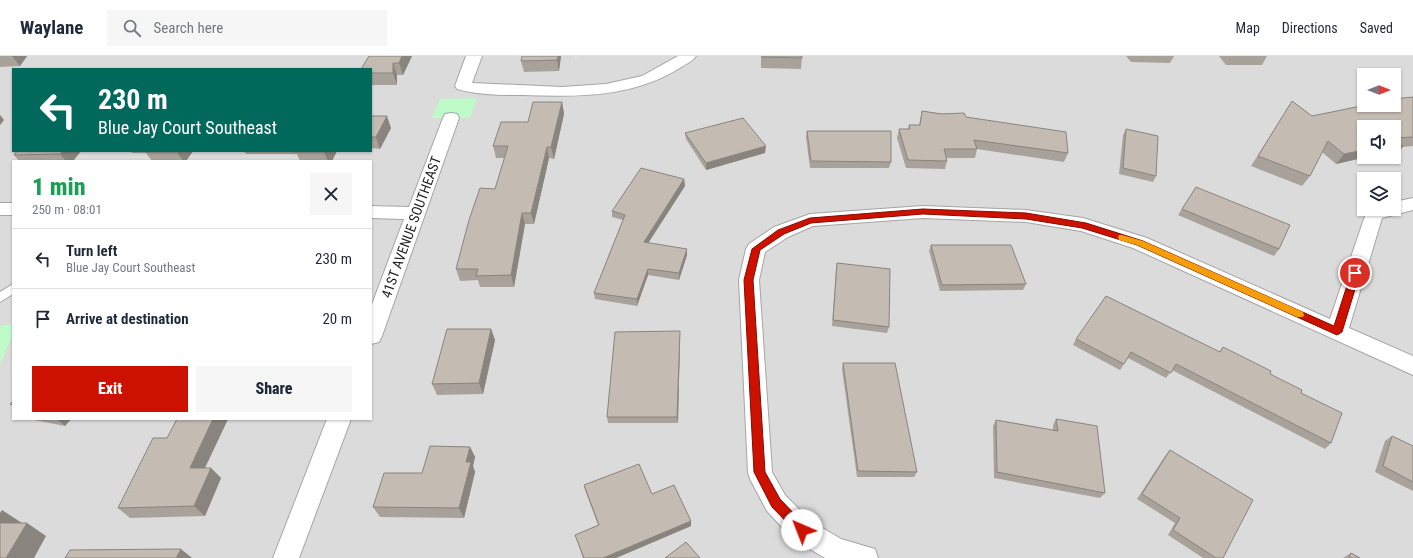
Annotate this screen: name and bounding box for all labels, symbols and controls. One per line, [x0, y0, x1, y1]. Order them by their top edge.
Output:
search box [107, 10, 387, 46]
text: Waylane [20, 16, 83, 39]
icon: search [121, 17, 143, 39]
text: Search here [153, 19, 223, 37]
text: Map [1236, 20, 1260, 36]
text: Directions [1282, 20, 1338, 36]
text: Saved [1360, 20, 1393, 36]
north arrow [1357, 68, 1401, 112]
map controls [1357, 68, 1401, 216]
text: 230 m [98, 83, 168, 116]
icon: left [32, 84, 84, 136]
text: Blue Jay Court Southeast [98, 117, 277, 138]
button: sound [1357, 120, 1401, 164]
street label: 41ST AVENUE SOUTHEAST [378, 154, 444, 300]
button: layers [1357, 172, 1401, 216]
text: 1 min [32, 173, 86, 201]
button: close [310, 173, 352, 215]
text: 250 m · 08:01 [32, 202, 102, 217]
text: Turn left [66, 242, 117, 260]
icon: left [32, 248, 54, 270]
text: 230 m [315, 250, 352, 268]
pin [1338, 256, 1372, 290]
text: Blue Jay Court Southeast [66, 260, 195, 275]
icon: arrive [1344, 262, 1366, 284]
icon: arrive [32, 308, 54, 330]
text: Arrive at destination [66, 310, 189, 328]
text: 20 m [322, 310, 352, 328]
button: Exit [32, 366, 188, 412]
button: Share [196, 366, 352, 412]
position arrow [781, 509, 823, 551]

